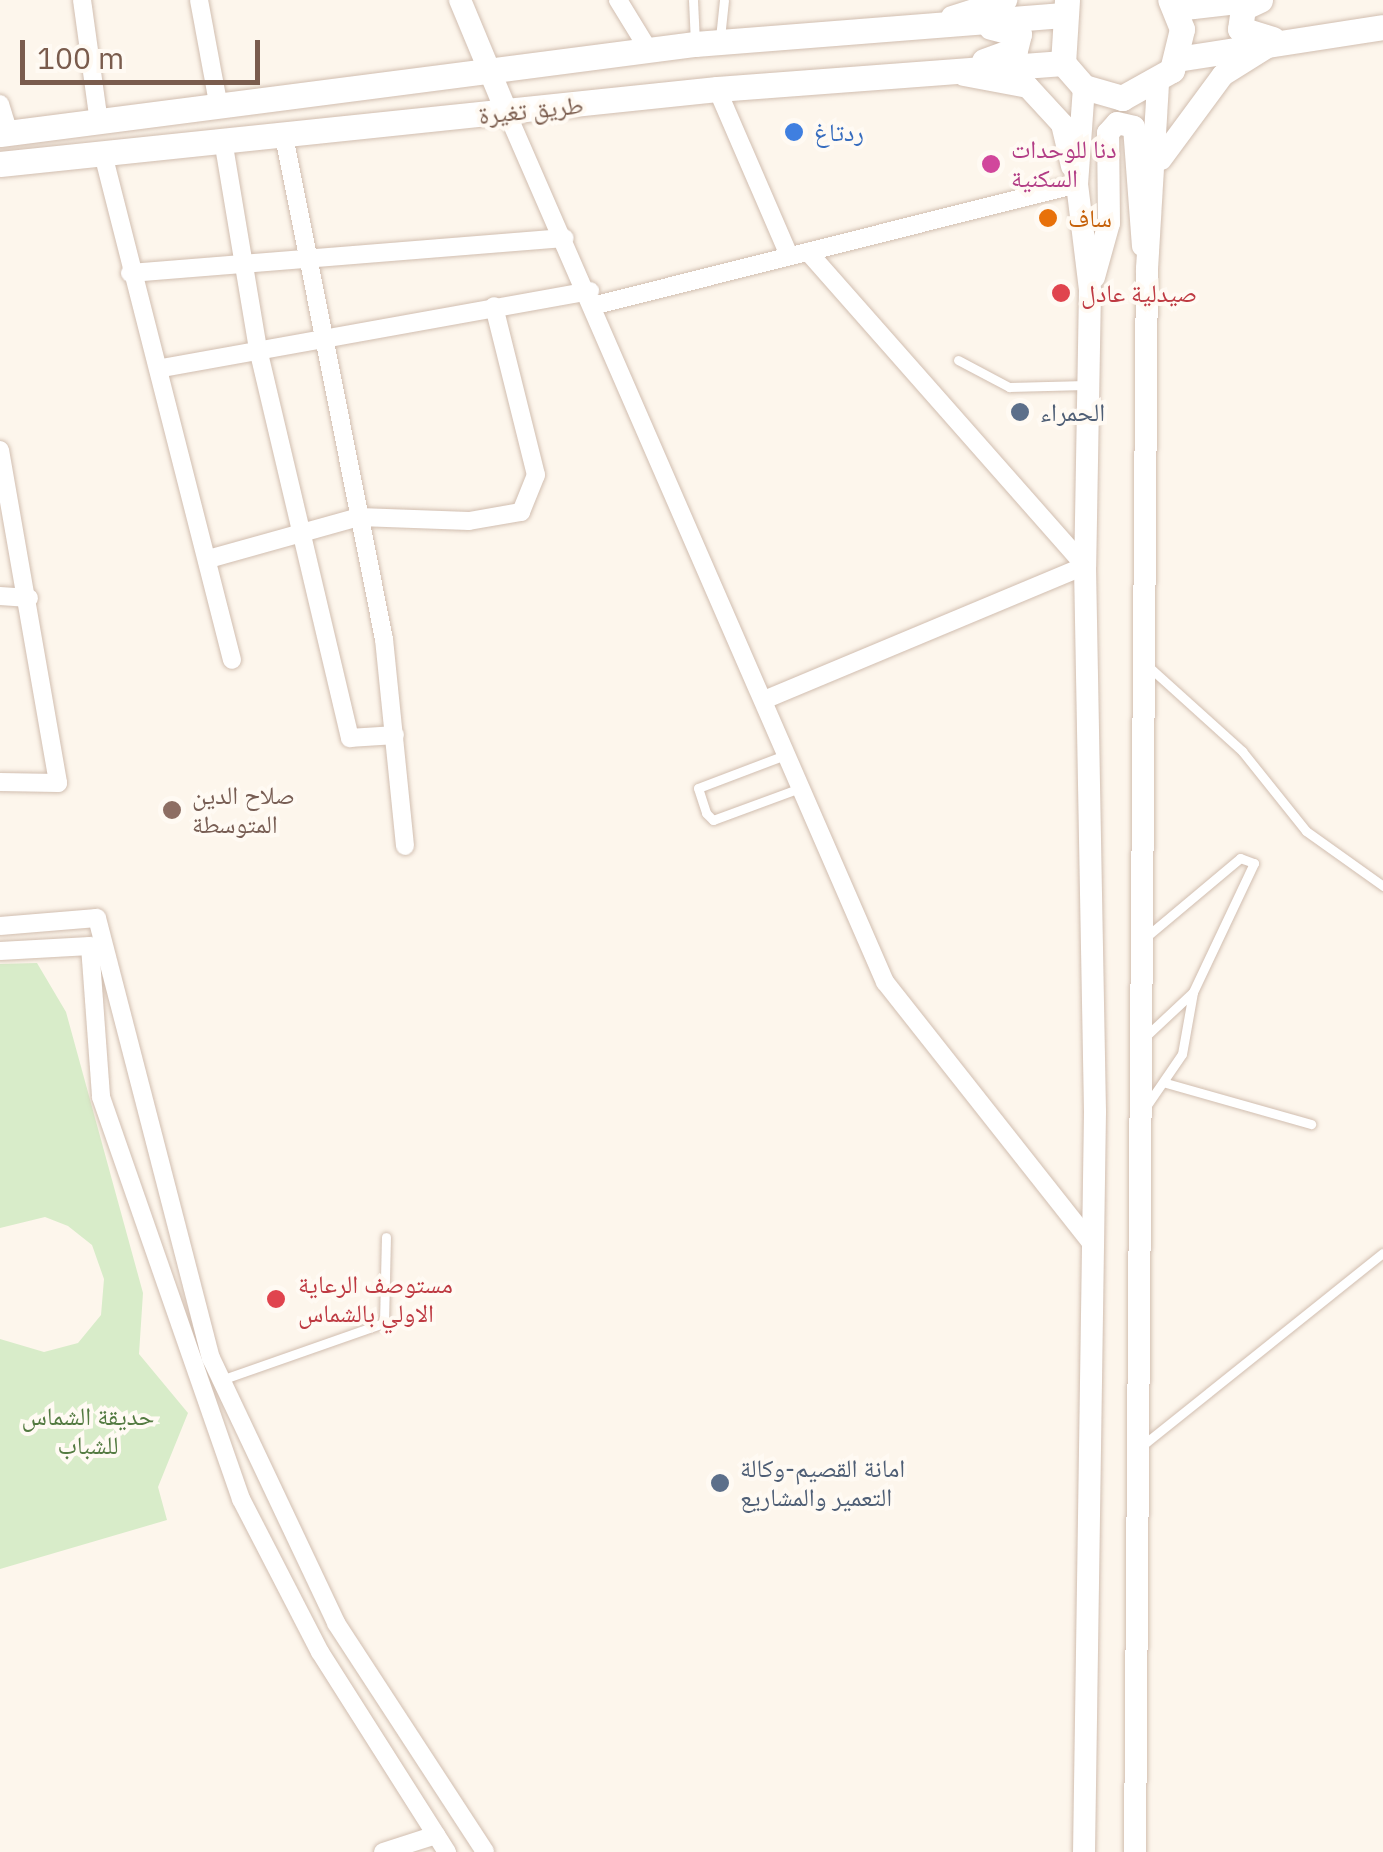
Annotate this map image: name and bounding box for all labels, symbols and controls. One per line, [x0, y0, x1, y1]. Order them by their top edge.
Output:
scale bar [25, 20, 265, 82]
text: 100 m [37, 38, 124, 77]
street label: طريق تغيرة [477, 90, 585, 130]
place label: ردتاغ [814, 117, 864, 147]
marker: ردتاغ [783, 121, 805, 143]
place label: دنا للوحدات السكنية [1011, 135, 1117, 194]
marker: دنا للوحدات السكنية [980, 153, 1002, 175]
place label: ساف [1068, 203, 1112, 233]
marker: ساف [1037, 207, 1059, 229]
place label: صيدلية عادل [1081, 278, 1197, 308]
marker: صيدلية عادل [1050, 282, 1072, 304]
place label: الحمراء [1040, 397, 1105, 427]
marker: الحمراء [1009, 401, 1031, 423]
place label: صلاح الدين المتوسطة [192, 781, 295, 840]
marker: صلاح الدين المتوسطة [161, 799, 183, 821]
place label: مستوصف الرعاية الاولي بالشماس [298, 1270, 453, 1329]
marker: مستوصف الرعاية الاولي بالشماس [263, 1286, 289, 1312]
park label: حديقة الشماس للشباب [22, 1402, 154, 1461]
place label: امانة القصيم-وكالة التعمير والمشاريع [740, 1454, 905, 1513]
marker: امانة القصيم-وكالة التعمير والمشاريع [709, 1472, 731, 1494]

